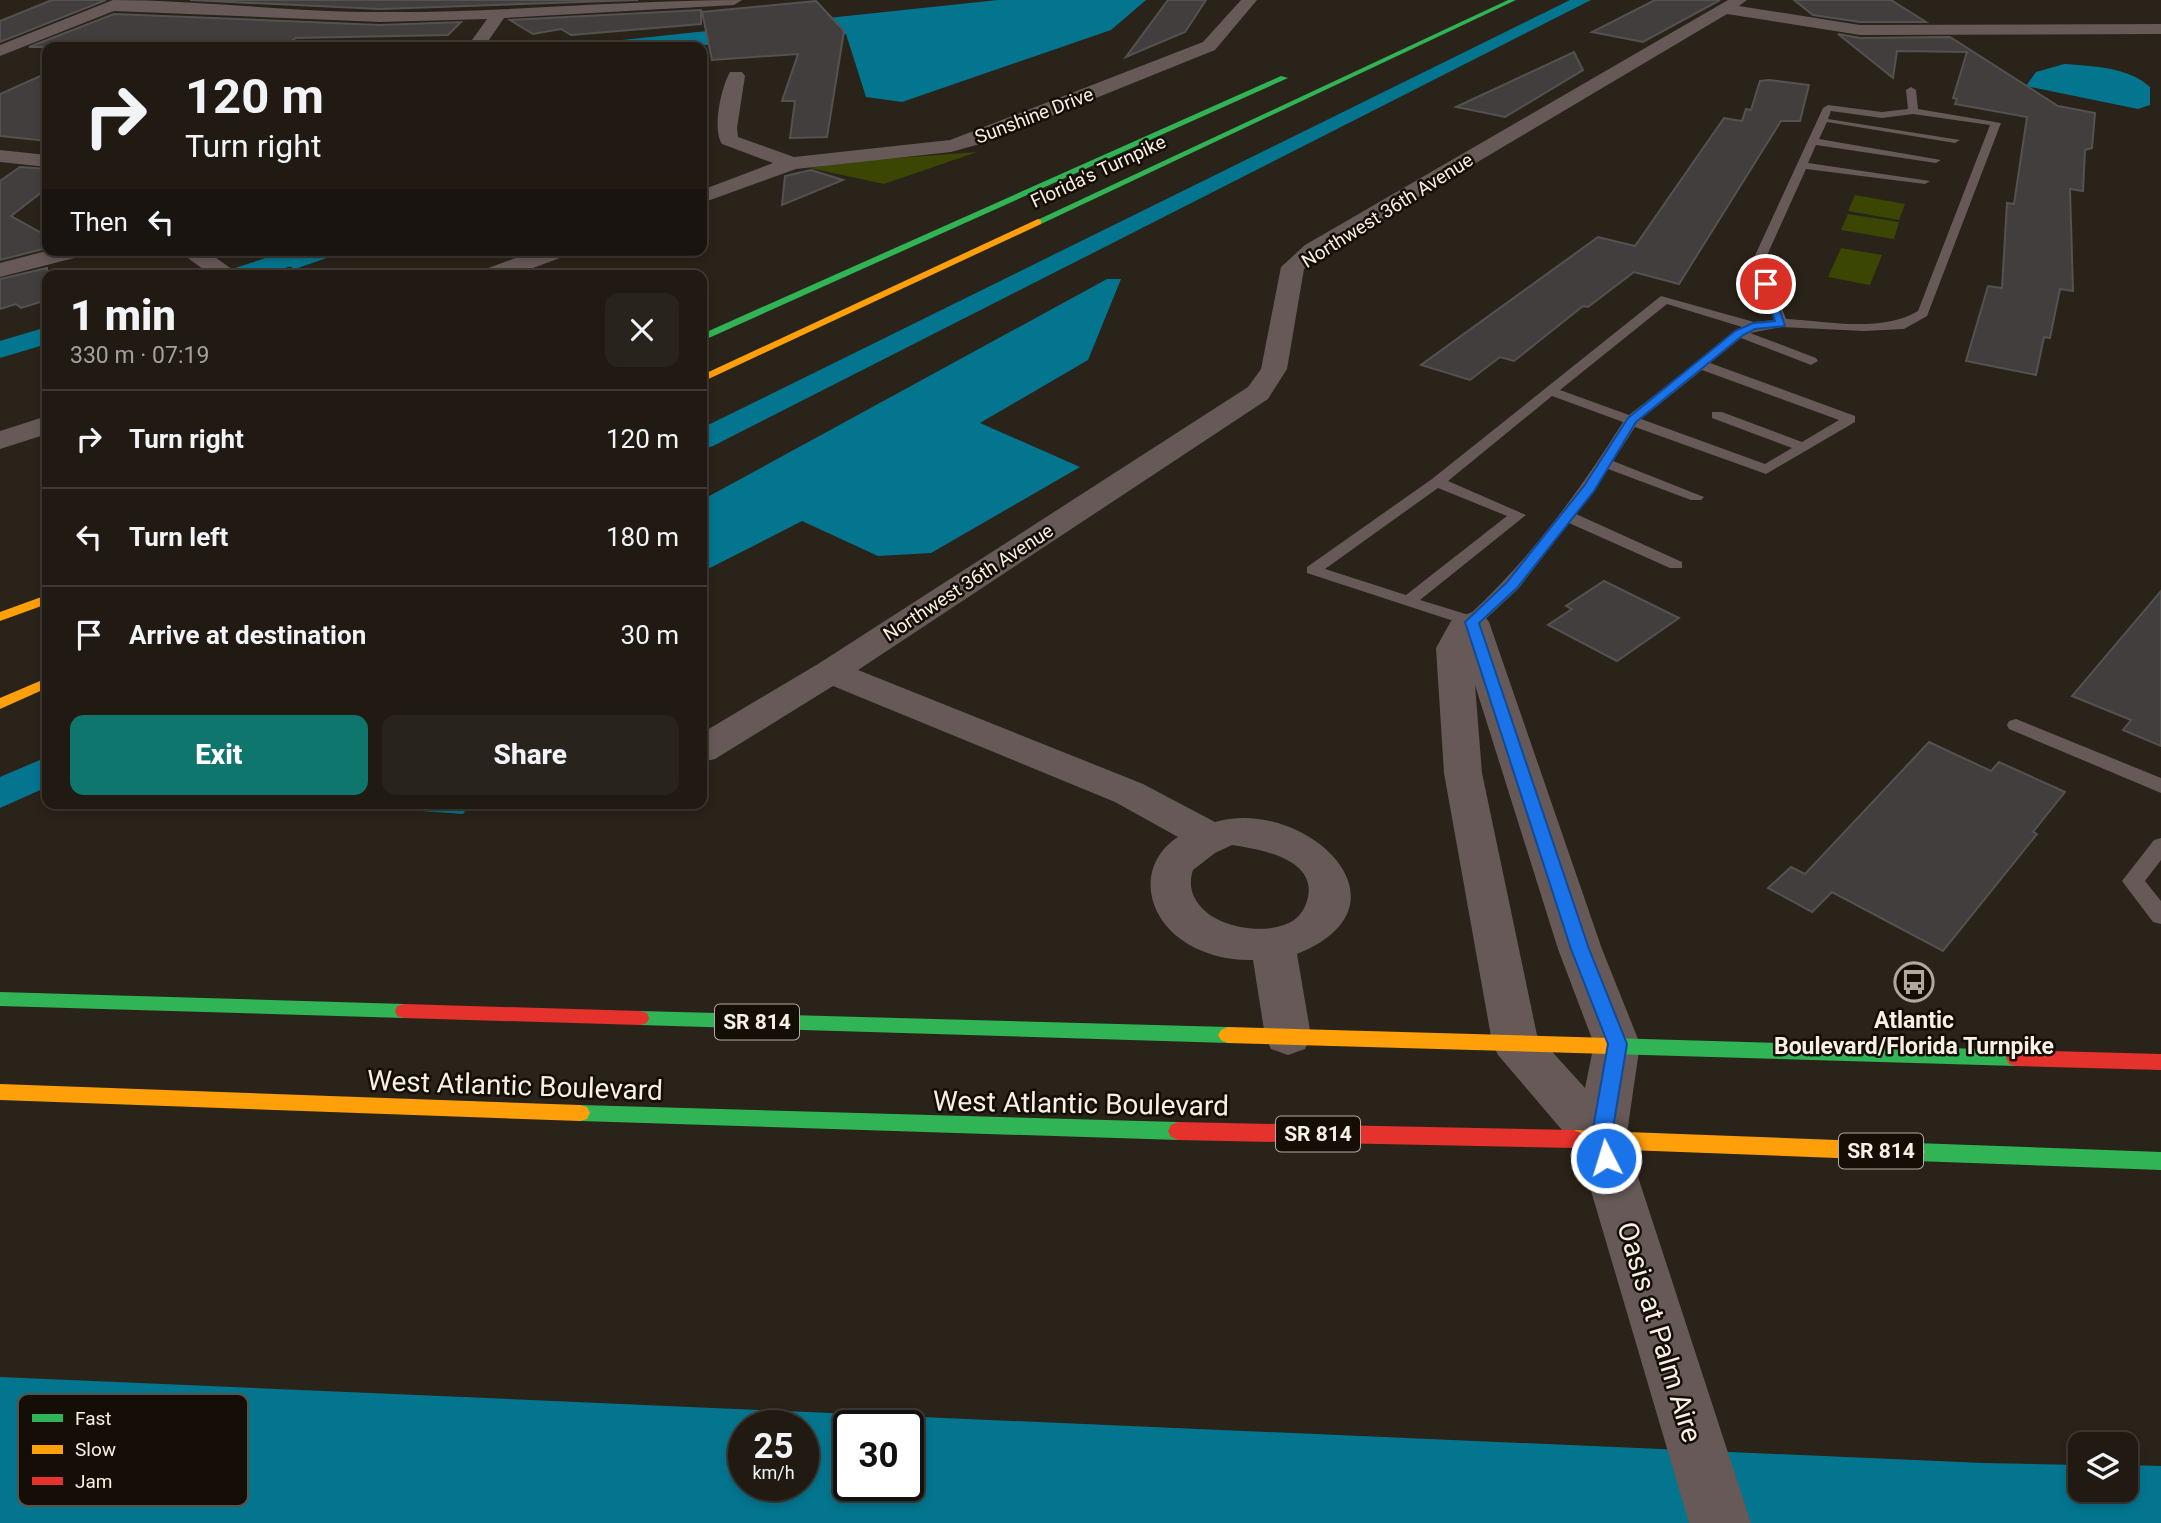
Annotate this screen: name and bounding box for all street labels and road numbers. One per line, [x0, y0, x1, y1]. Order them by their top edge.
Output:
street label: Sunshine Drive [972, 82, 1097, 149]
street label: Florida's Turnpike [1027, 130, 1170, 213]
street label: Northwest 36th Avenue [1297, 148, 1477, 273]
street label: Northwest 36th Avenue [879, 519, 1058, 646]
road number: SR 814 [715, 1004, 799, 1040]
street label: West Atlantic Boulevard [366, 1064, 663, 1107]
street label: West Atlantic Boulevard [933, 1084, 1229, 1123]
road number: SR 814 [1276, 1116, 1360, 1152]
road number: SR 814 [1839, 1134, 1923, 1168]
street label: Oasis at Palm Aire [1610, 1218, 1709, 1446]

